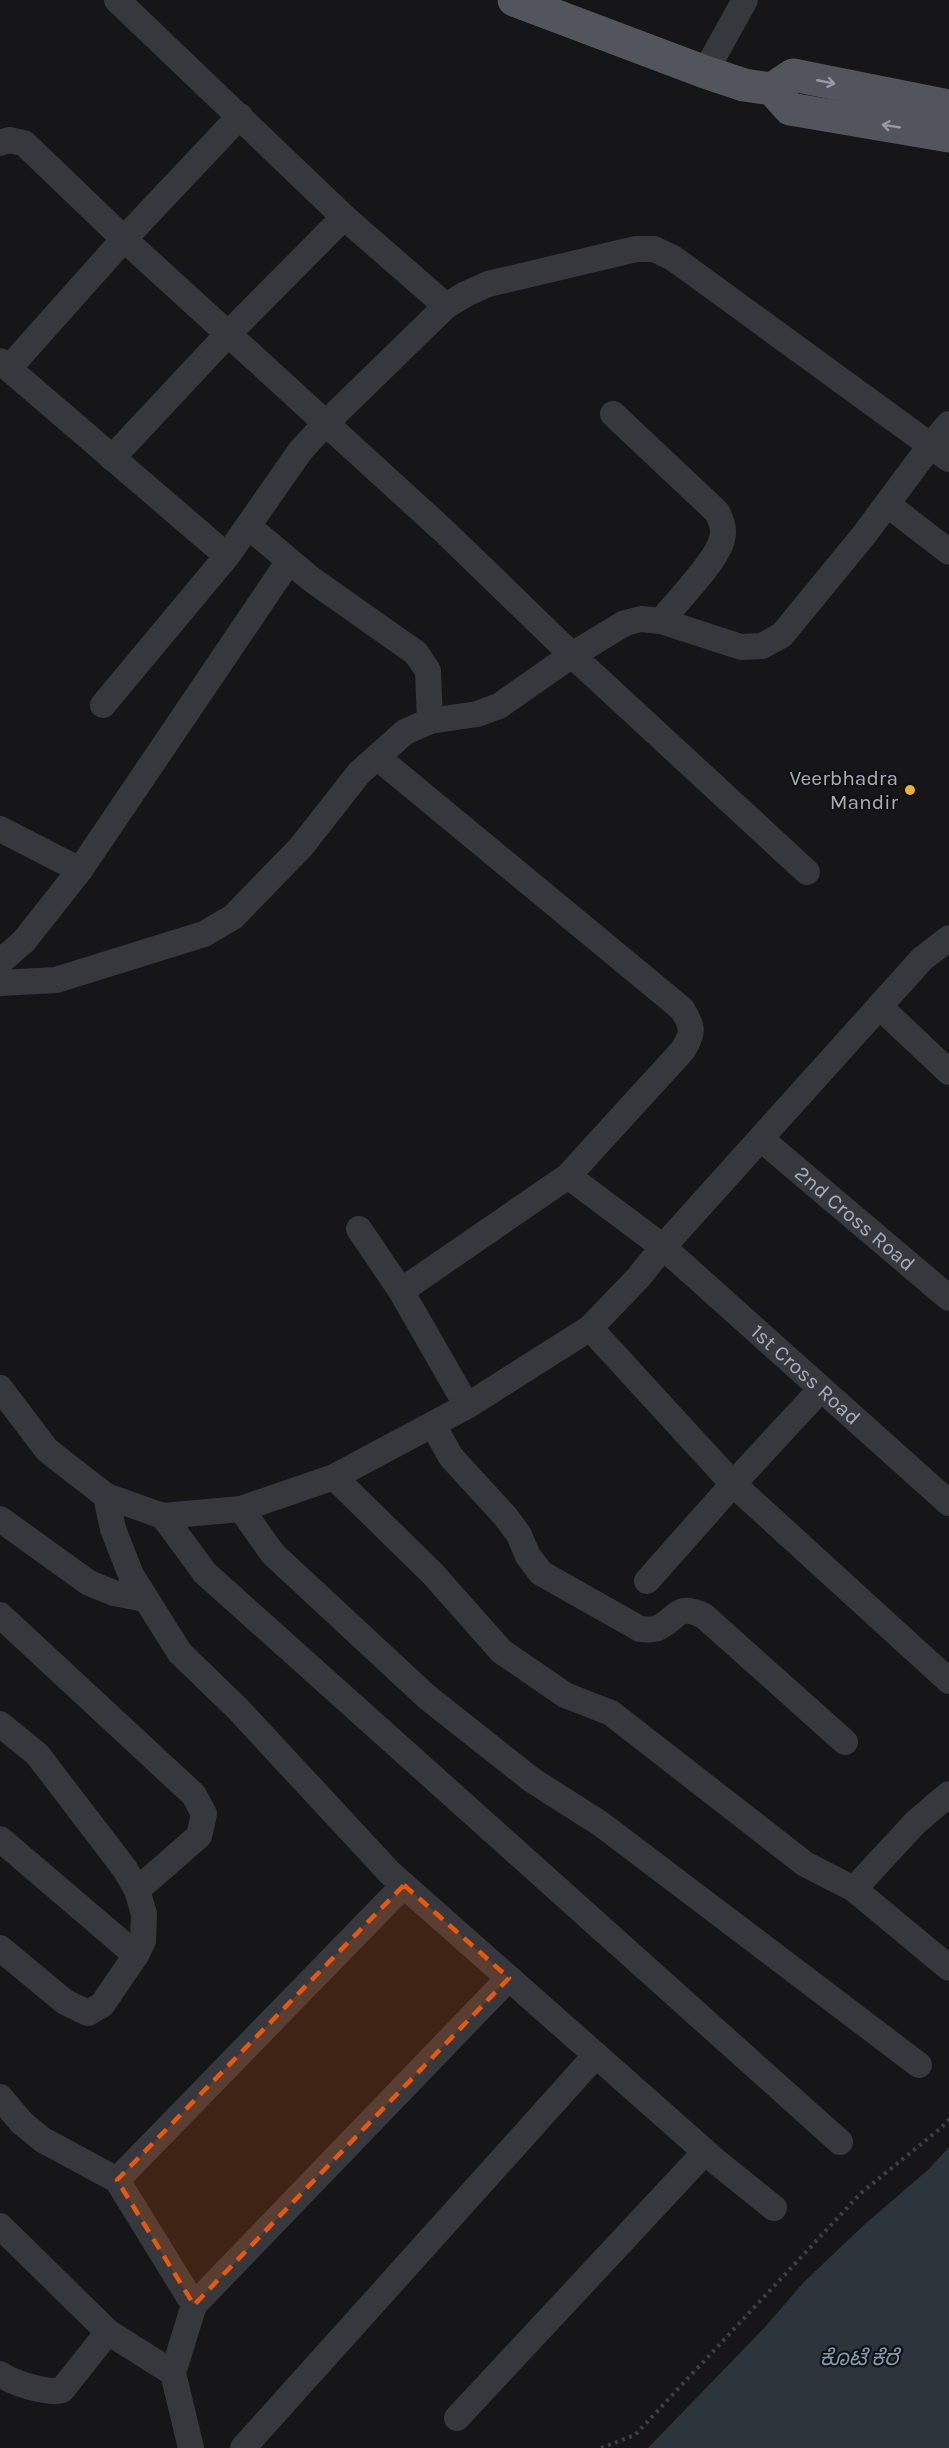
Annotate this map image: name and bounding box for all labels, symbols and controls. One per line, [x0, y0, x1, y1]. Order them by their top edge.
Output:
one-way arrow [815, 77, 835, 88]
one-way arrow [882, 120, 902, 131]
place label: Veerbhadra Mandir [789, 766, 898, 814]
marker: Veerbhadra Mandir [903, 783, 917, 797]
street label: 2nd Cross Road [790, 1161, 920, 1276]
street label: 1st Cross Road [746, 1320, 865, 1430]
water label: ಕೊಟೆ ಕೆರೆ [820, 2345, 902, 2371]

